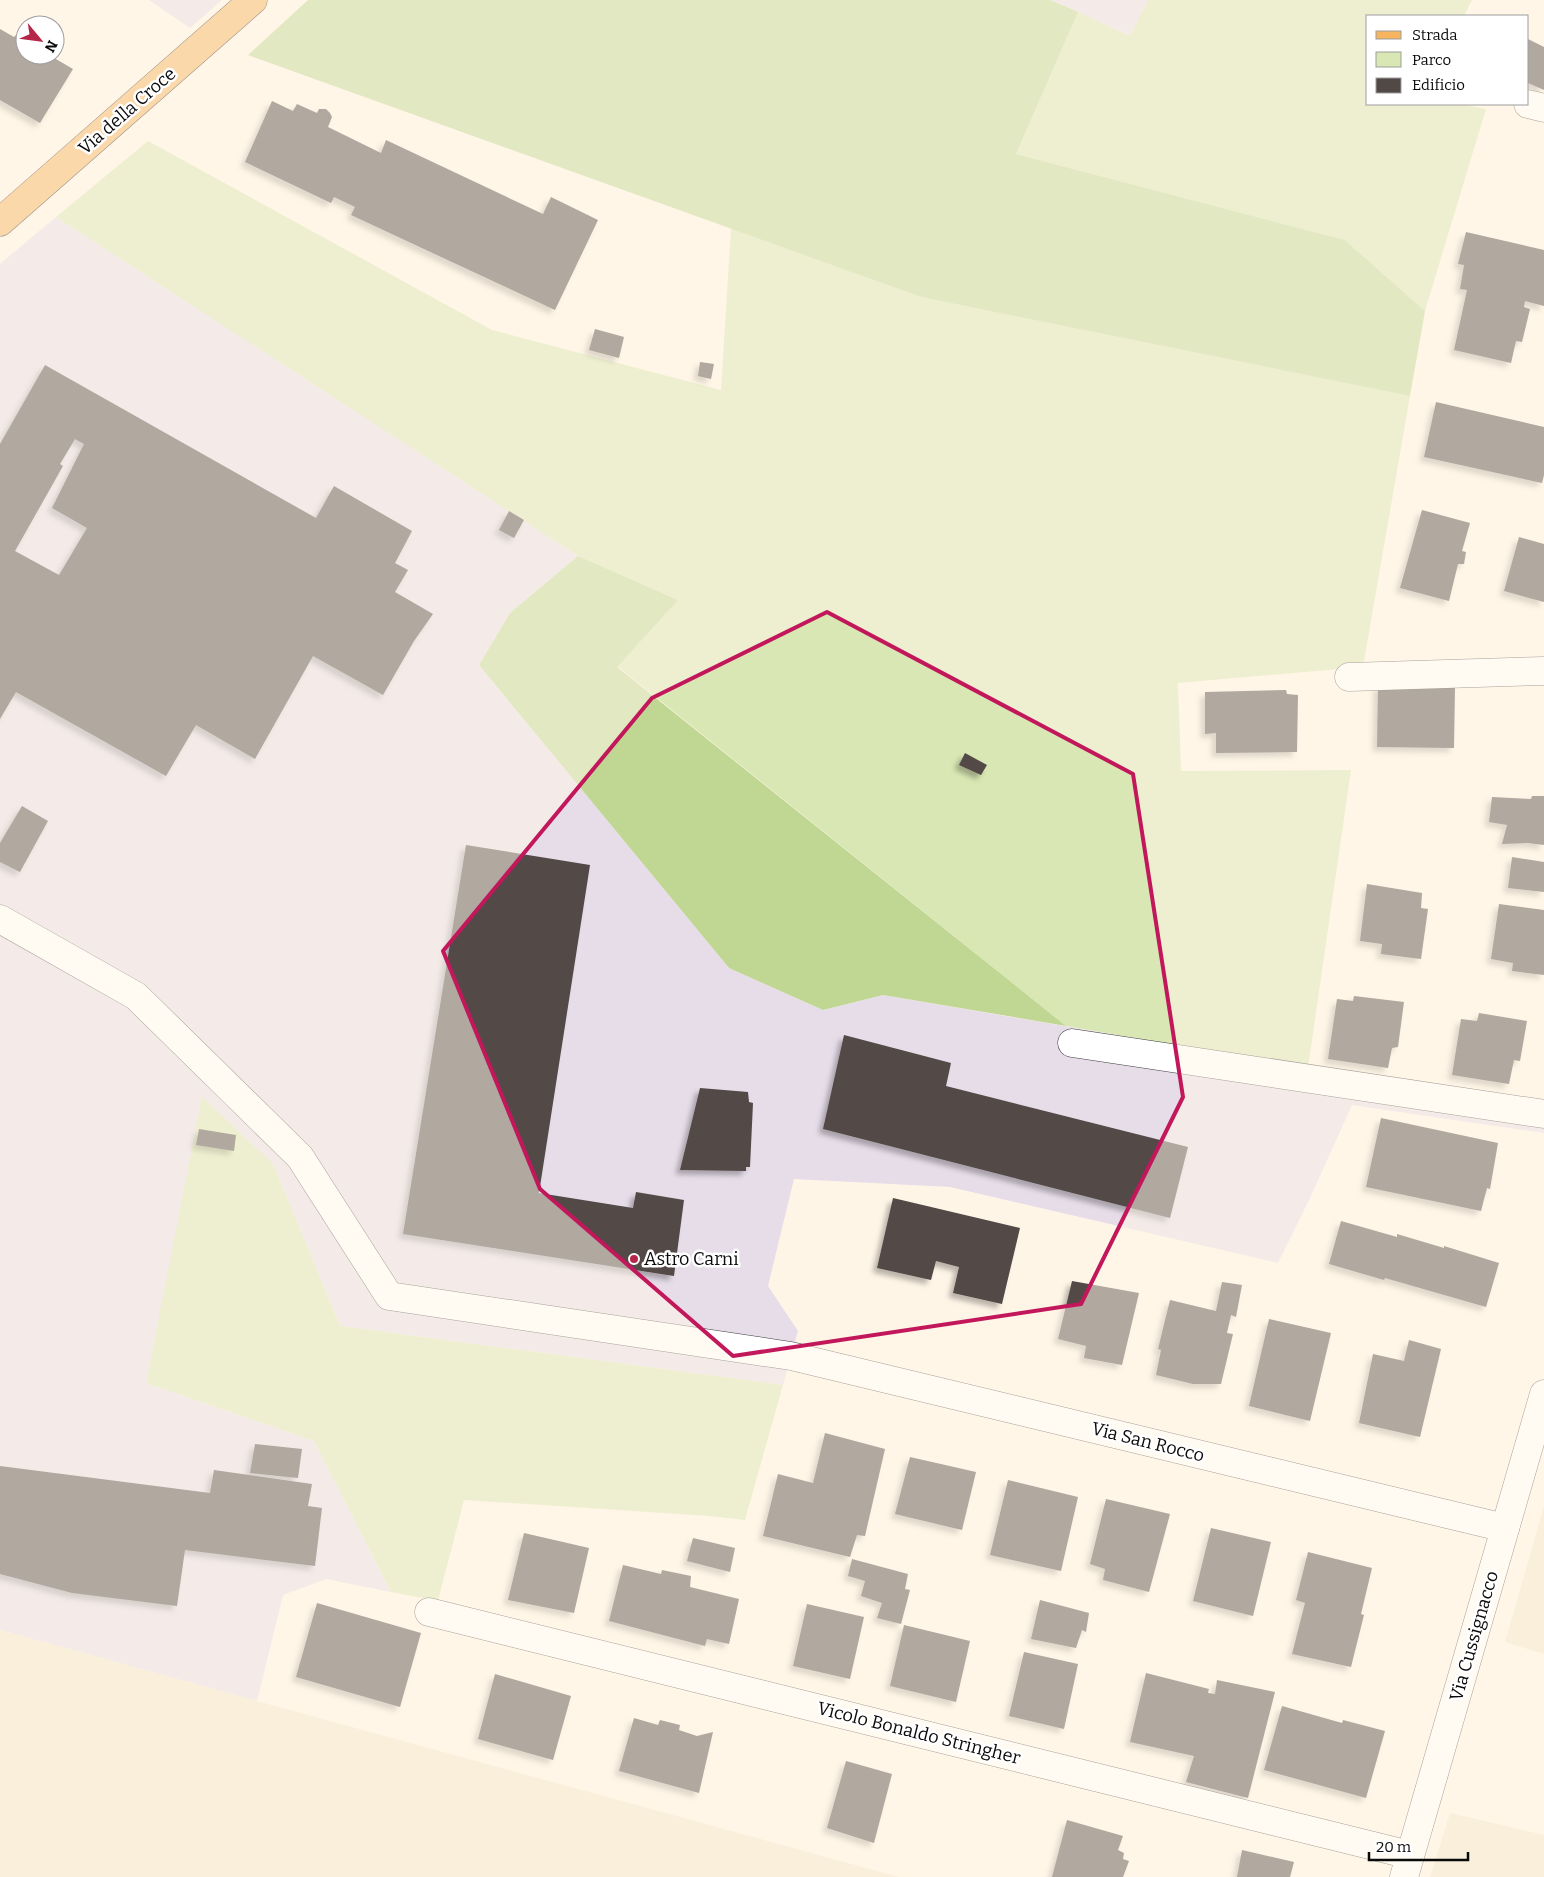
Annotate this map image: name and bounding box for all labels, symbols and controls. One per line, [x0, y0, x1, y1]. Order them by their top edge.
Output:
north arrow [15, 15, 65, 65]
legend [1366, 15, 1529, 105]
text: Strada [1412, 26, 1458, 44]
text: N [41, 37, 61, 55]
text: Parco [1412, 51, 1451, 69]
street label: Via della Croce [74, 63, 180, 159]
text: Edificio [1412, 76, 1465, 94]
place label: Astro Carni [644, 1248, 739, 1270]
marker: Astro Carni [628, 1253, 640, 1265]
street label: Via San Rocco [1089, 1417, 1207, 1467]
street label: Via Cussignacco [1445, 1568, 1503, 1704]
street label: Vicolo Bonaldo Stringher [815, 1697, 1023, 1769]
scale bar [1369, 1830, 1468, 1862]
text: 20 m [1376, 1838, 1412, 1856]

